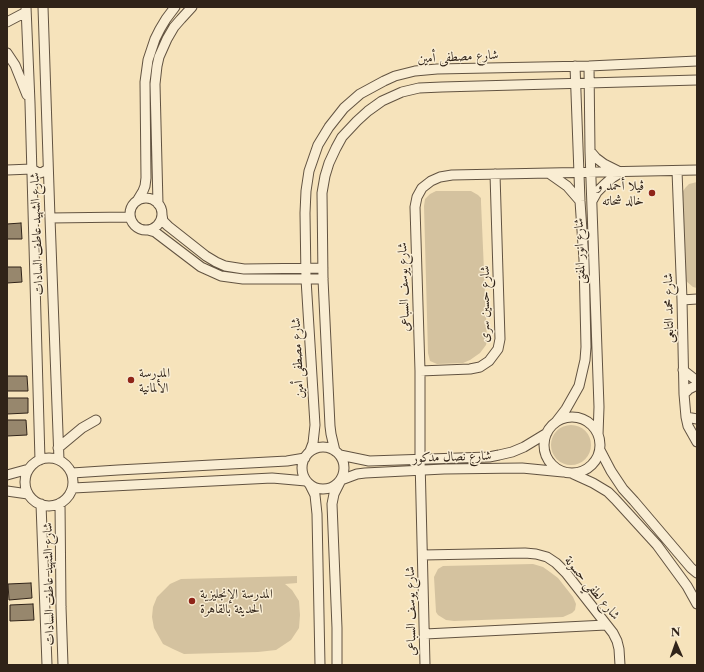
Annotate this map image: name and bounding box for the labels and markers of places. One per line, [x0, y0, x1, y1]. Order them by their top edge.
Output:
place label: ڤيلا أحمد و خالد شحاته [597, 178, 644, 209]
marker: ڤيلا أحمد و خالد شحاته [647, 188, 657, 198]
place label: المدرسة الألمانية [139, 365, 170, 396]
marker: المدرسة الألمانية [126, 375, 136, 385]
place label: المدرسة الإنجليزية الحديثة بالقاهرة [200, 586, 273, 617]
marker: المدرسة الإنجليزية الحديثة بالقاهرة [187, 596, 197, 606]

